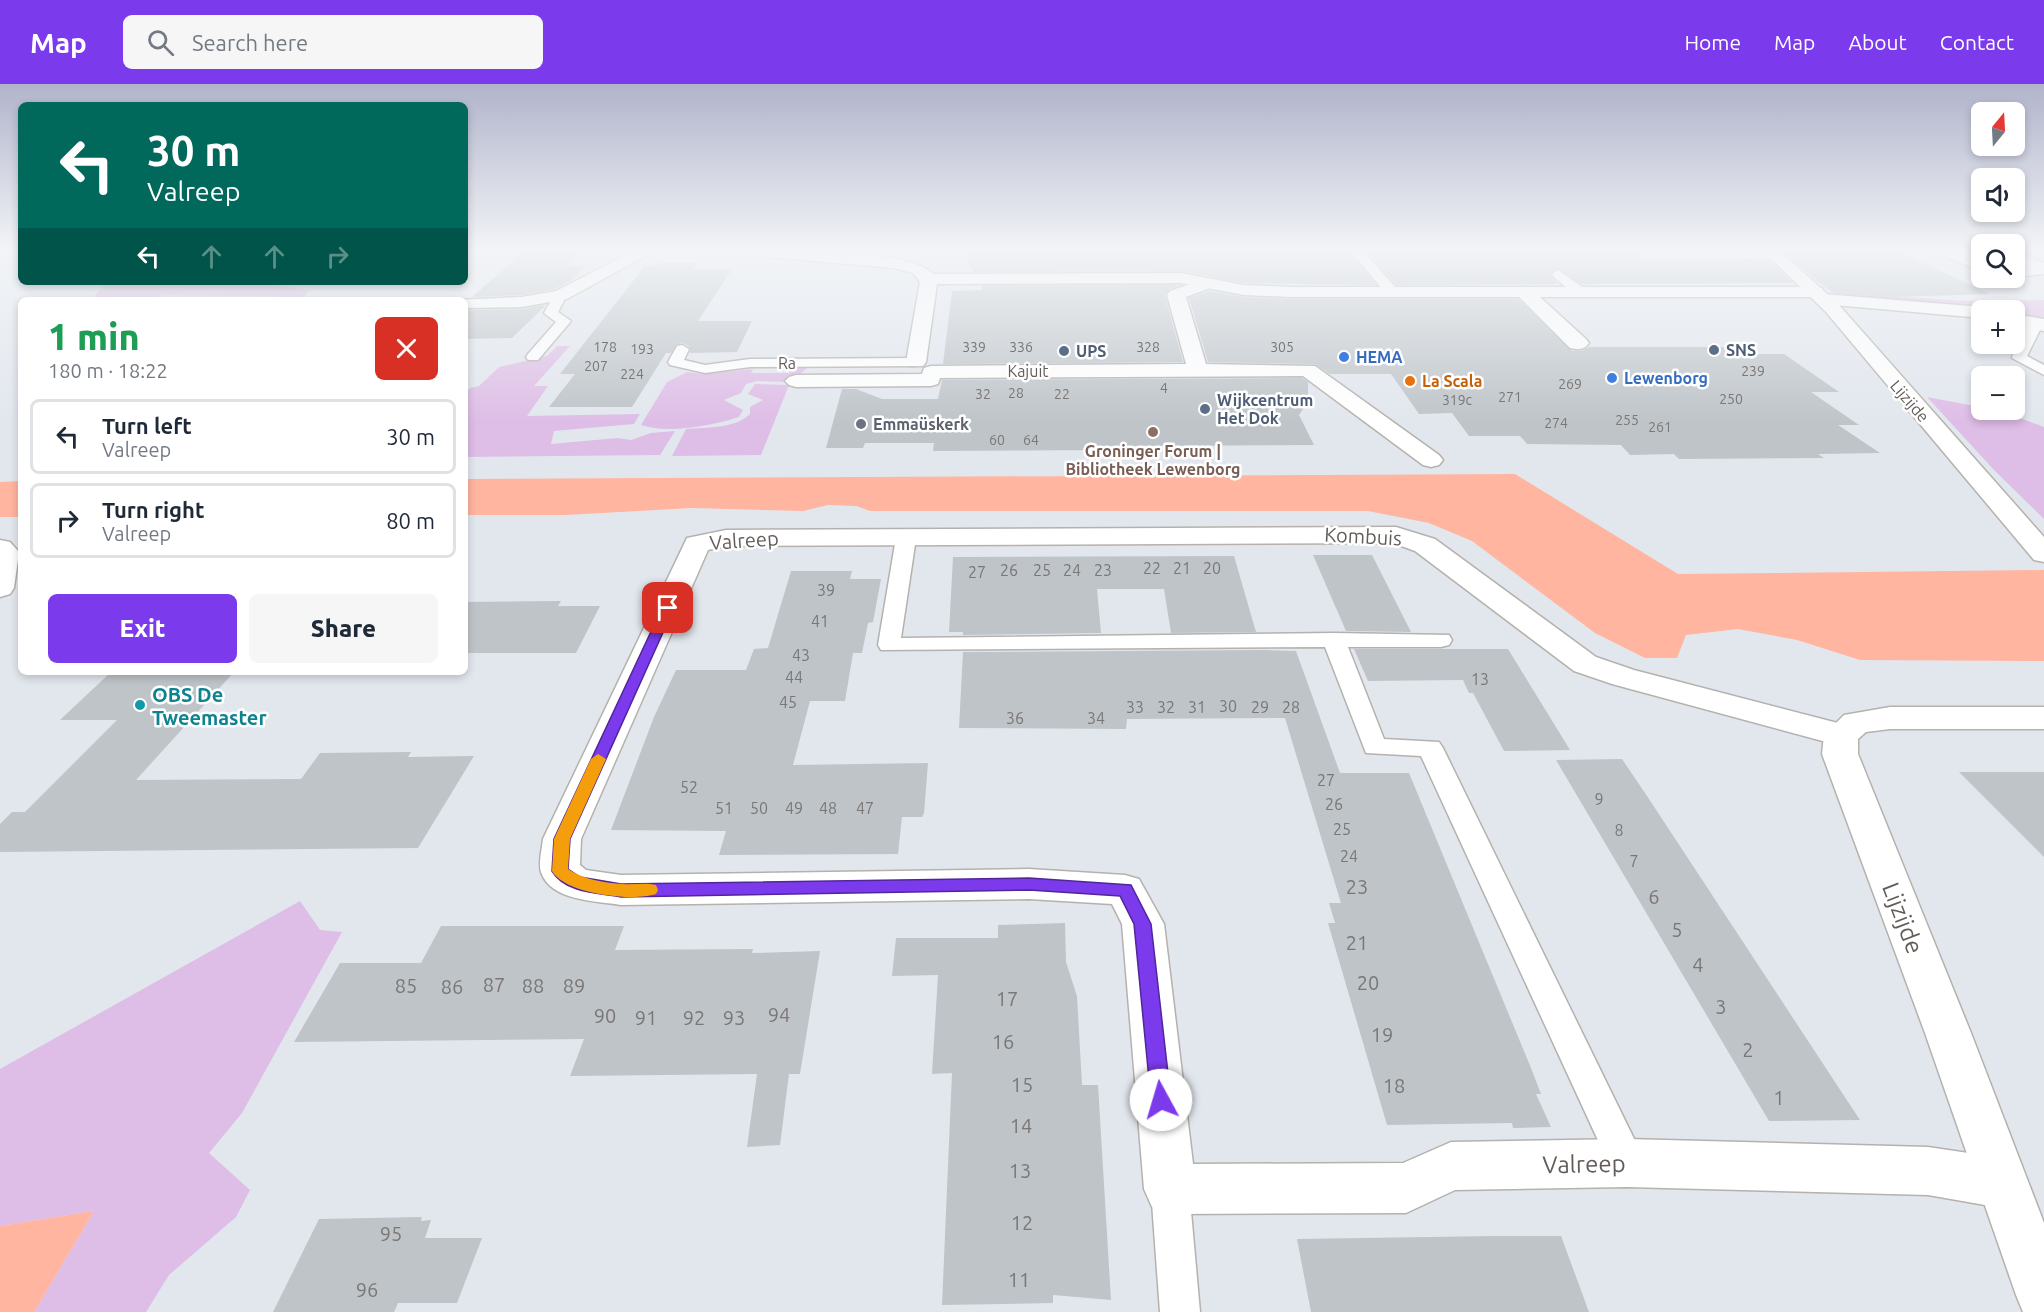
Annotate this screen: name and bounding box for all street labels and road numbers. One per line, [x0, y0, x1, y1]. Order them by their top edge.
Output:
street label: Ra [778, 354, 796, 372]
street label: Kajuit [1007, 362, 1049, 380]
street label: Lijzijde [1887, 377, 1933, 425]
street label: Kombuis [1324, 522, 1402, 550]
street label: Valreep [709, 526, 779, 554]
street label: Lijzijde [1877, 879, 1929, 957]
street label: Valreep [1542, 1150, 1626, 1178]

